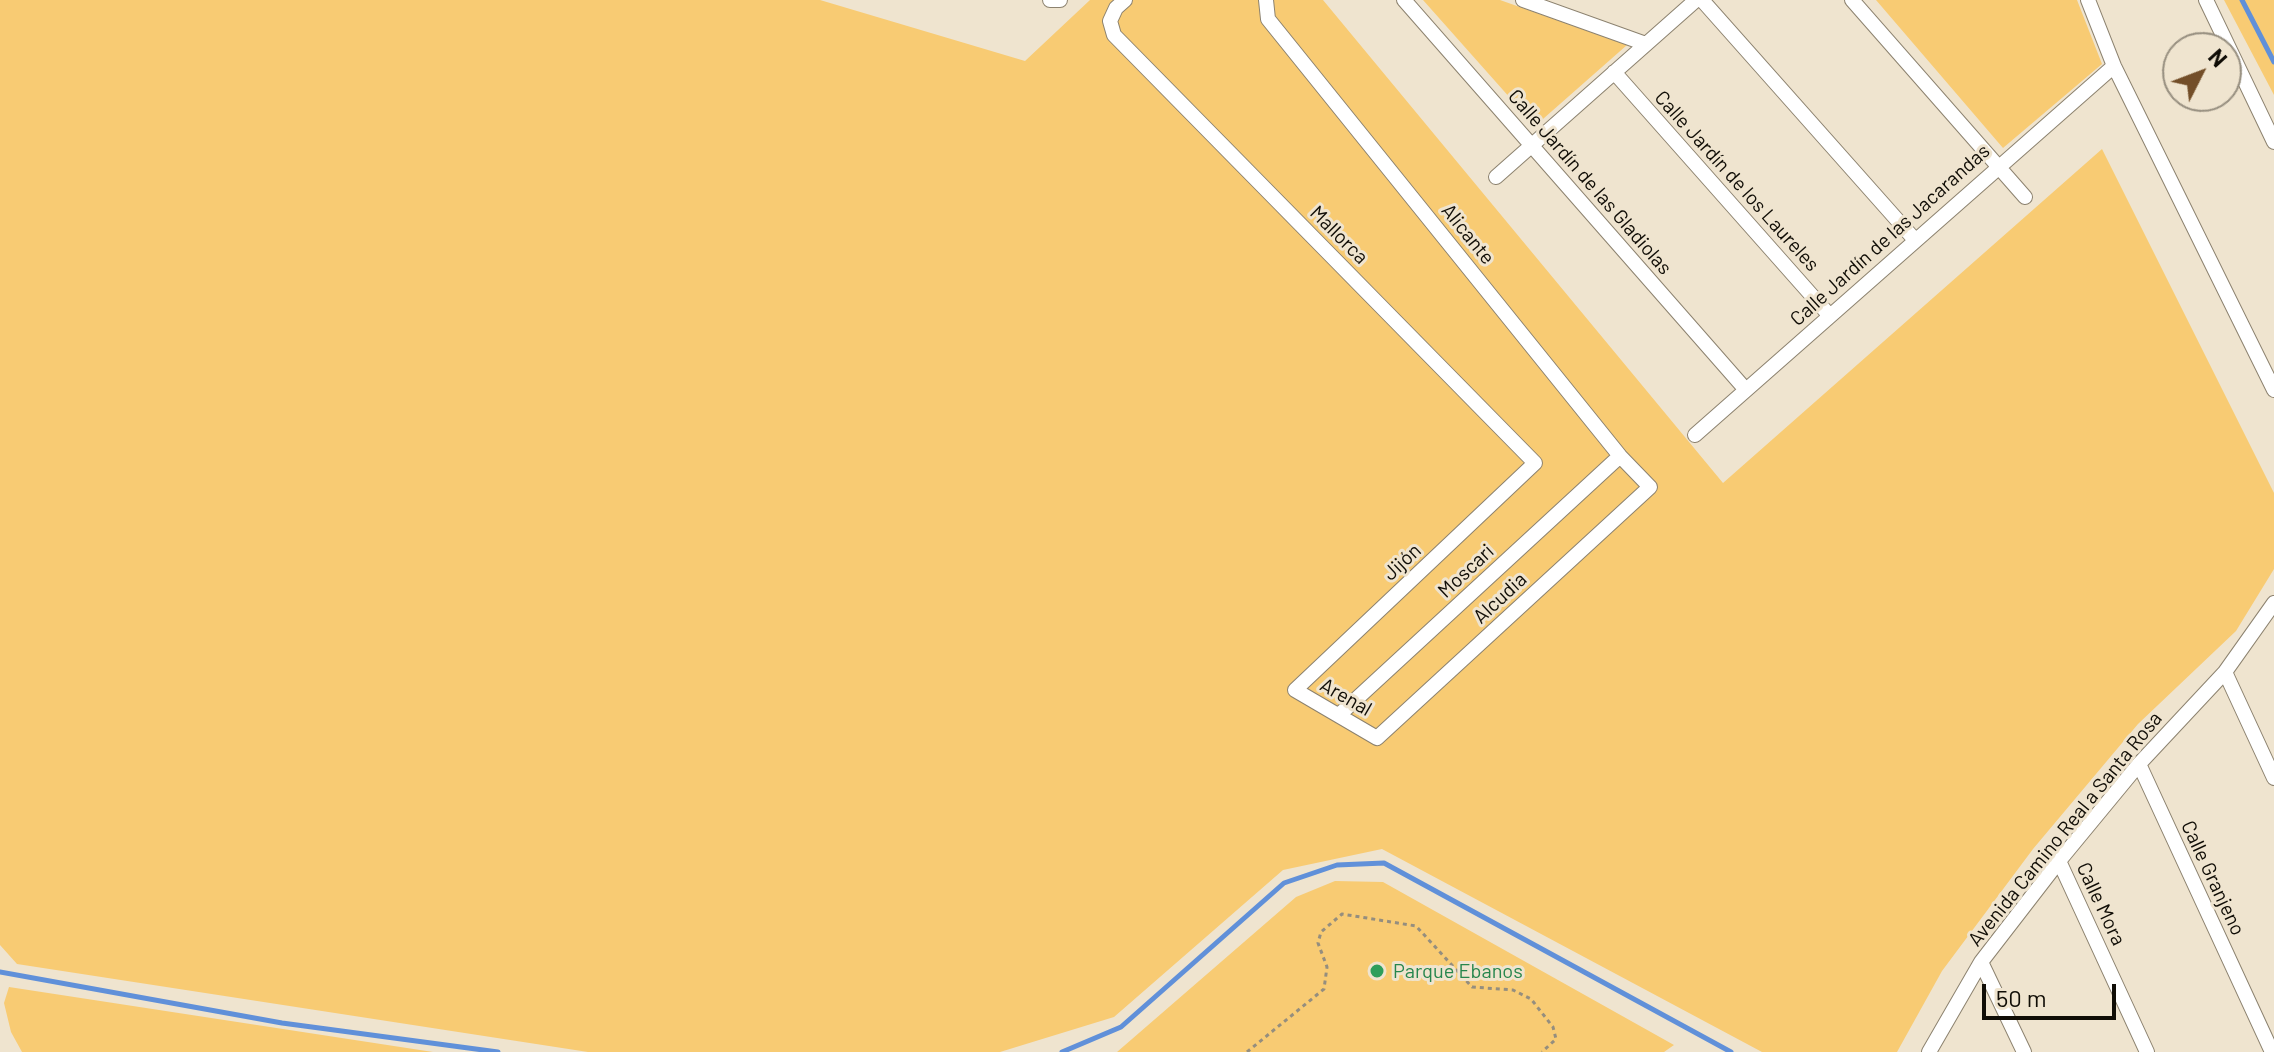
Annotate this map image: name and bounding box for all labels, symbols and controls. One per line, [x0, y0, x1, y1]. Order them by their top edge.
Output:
north arrow [2162, 32, 2242, 112]
text: N [2204, 43, 2233, 71]
street label: Calle Jardín de las Gladiolas [1503, 85, 1677, 279]
street label: Calle Jardín de los Laureles [1650, 86, 1824, 276]
street label: Calle Jardín de las Jacarandas [1785, 139, 1995, 331]
street label: Alicante [1436, 199, 1500, 269]
street label: Mallorca [1305, 201, 1373, 269]
street label: Jijón [1378, 539, 1426, 585]
street label: Moscari [1433, 539, 1499, 603]
street label: Alcudia [1468, 567, 1532, 629]
street label: Arenal [1316, 673, 1376, 721]
street label: Avenida Camino Real a Santa Rosa [1963, 707, 2167, 951]
street label: Calle Granjeno [2176, 817, 2250, 939]
street label: Calle Mora [2071, 859, 2131, 949]
place label: Parque Ebanos [1393, 959, 1523, 983]
marker: Parque Ebanos [1368, 962, 1386, 980]
scale bar [1986, 968, 2120, 1018]
text: 50 m [1996, 983, 2047, 1012]

